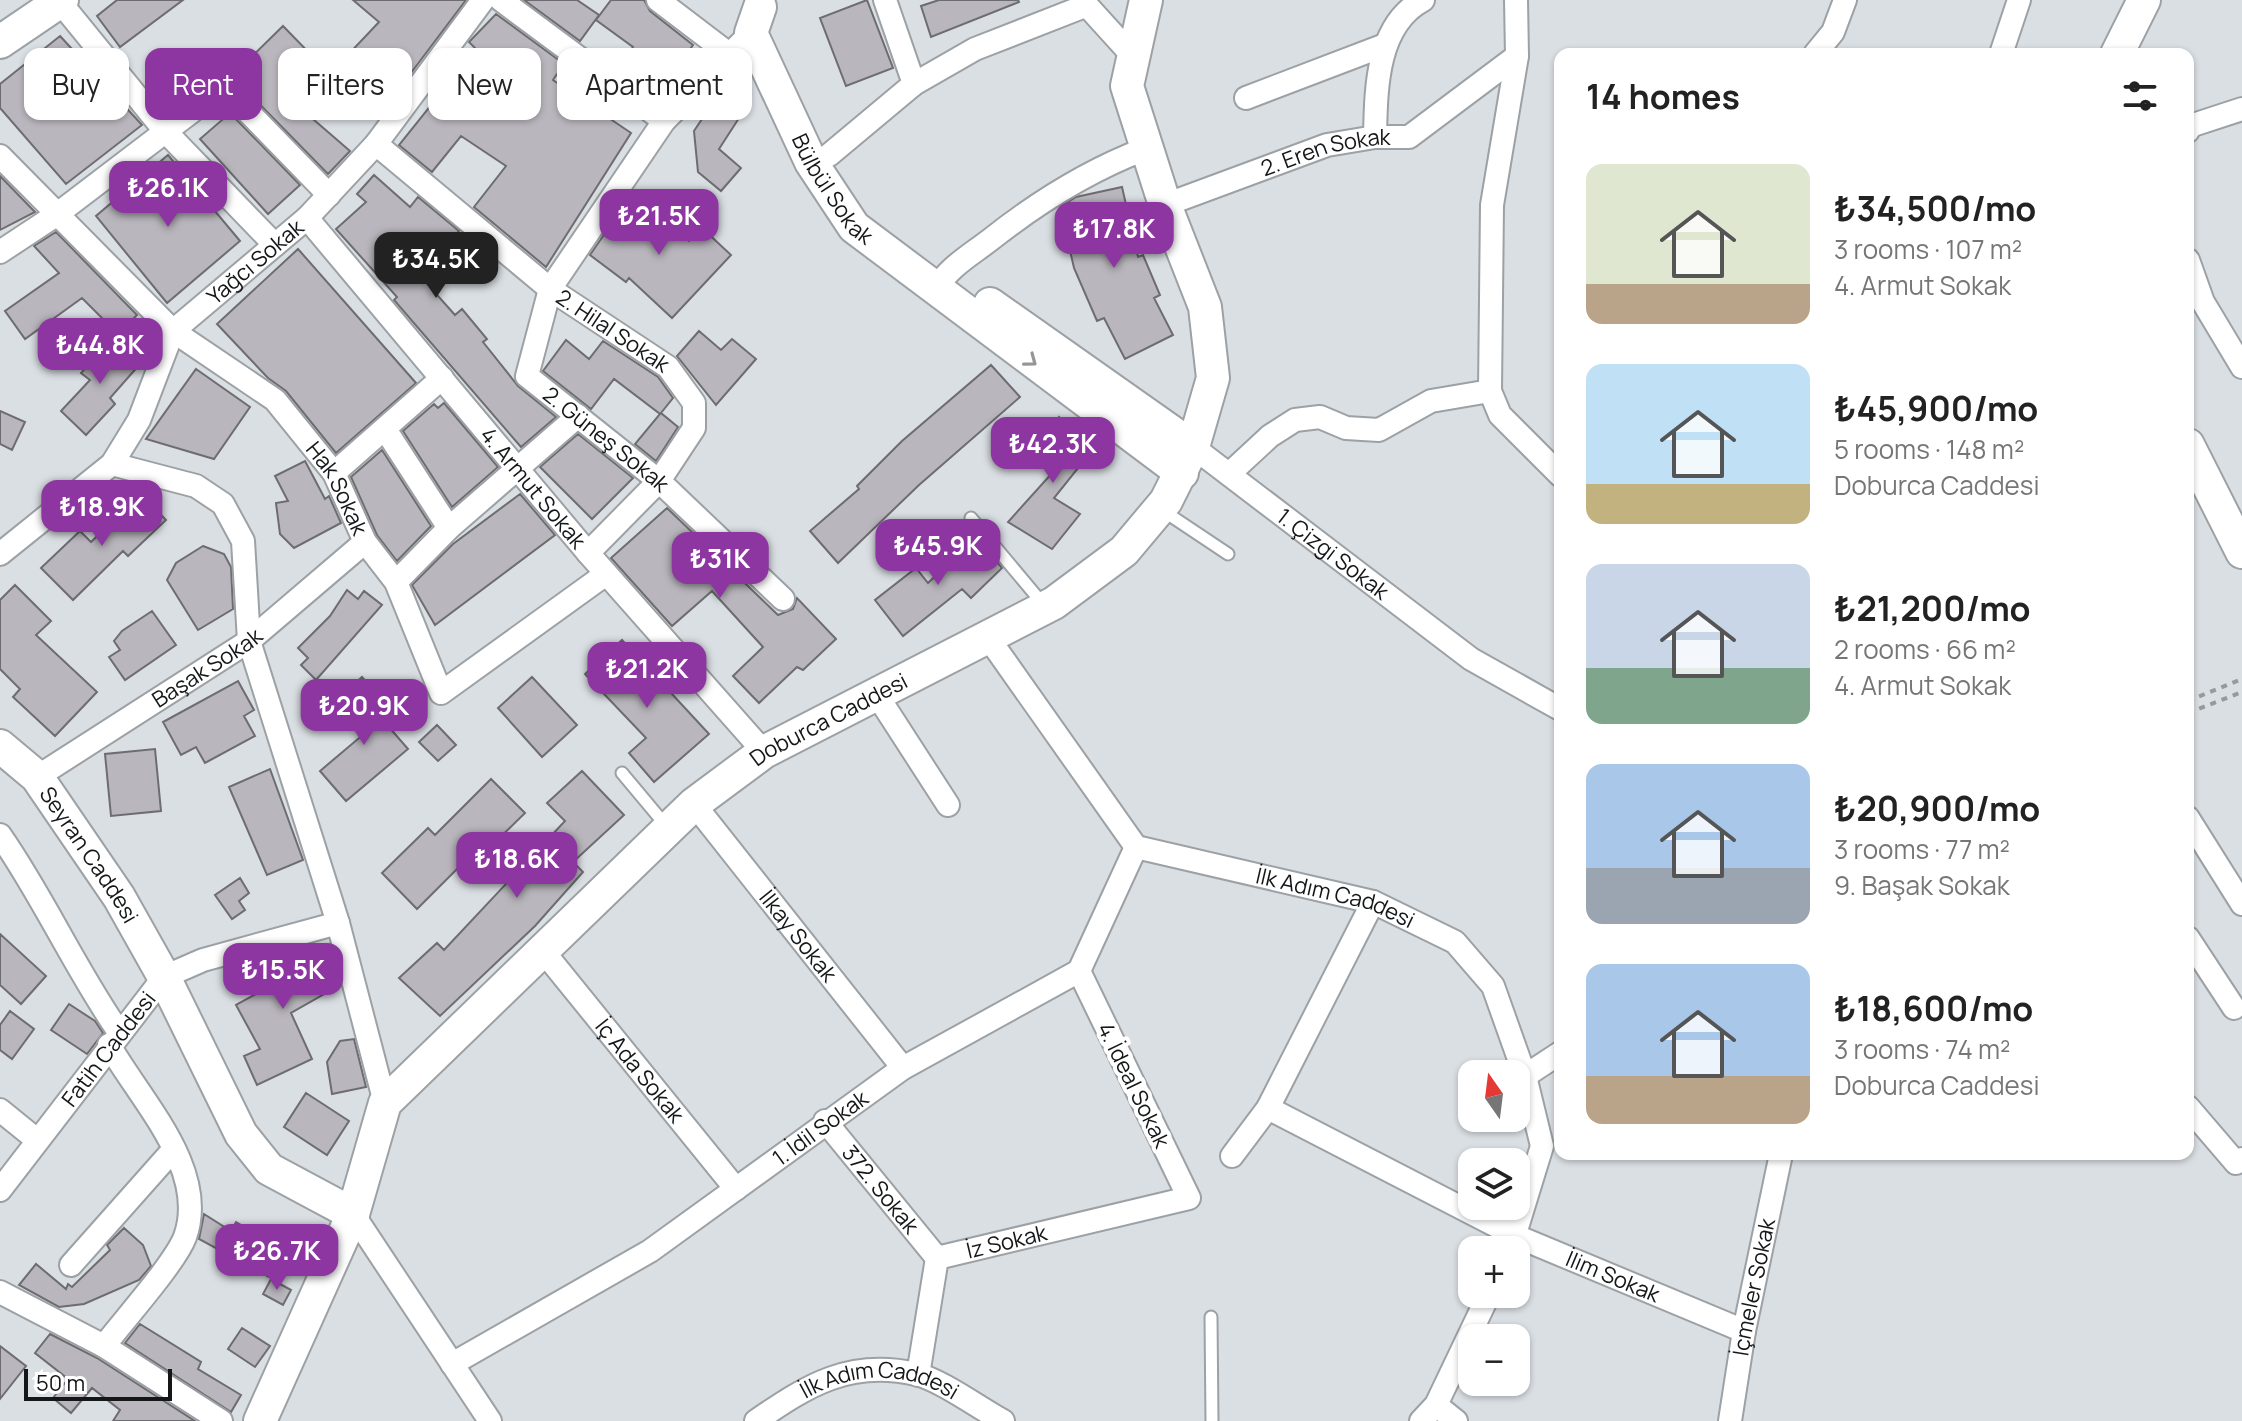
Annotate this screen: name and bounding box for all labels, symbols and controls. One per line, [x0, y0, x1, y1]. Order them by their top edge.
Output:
chip: Buy [24, 48, 129, 120]
chip: Rent [145, 48, 262, 120]
chip: Filters [278, 48, 412, 120]
chip: New [428, 48, 541, 120]
chip: Apartment [557, 48, 752, 120]
text: 14 homes [1586, 73, 1740, 119]
icon: filters [2118, 74, 2162, 118]
street label: 2. Eren Sokak [1257, 121, 1391, 183]
street label: Bülbül Sokak [785, 129, 880, 252]
pin: ₺26.1K [103, 161, 233, 229]
text: ₺26.1K [127, 169, 209, 205]
text: ₺34,500/mo [1834, 185, 2036, 231]
pin: ₺21.5K [594, 189, 724, 257]
icon: home [1650, 196, 1746, 292]
text: ₺21.5K [618, 197, 700, 233]
pin: ₺17.8K [1049, 202, 1179, 270]
text: ₺17.8K [1073, 210, 1155, 246]
street label: Yağcı Sokak [200, 212, 311, 311]
text: 3 rooms · 107 m² [1834, 231, 2022, 267]
pin: ₺34.5K [371, 232, 501, 300]
text: ₺34.5K [392, 240, 480, 276]
text: 4. Armut Sokak [1834, 267, 2011, 303]
street label: 2. Hilal Sokak [550, 282, 677, 380]
pin: ₺44.8K [35, 318, 165, 386]
text: ₺44.8K [56, 326, 144, 362]
one-way arrow [1022, 351, 1037, 366]
street label: 2. Güneş Sokak [537, 379, 677, 499]
text: ₺45,900/mo [1834, 385, 2038, 431]
icon: home [1650, 396, 1746, 492]
pin: ₺42.3K [988, 417, 1118, 485]
street label: 4. Armut Sokak [474, 421, 594, 556]
text: ₺42.3K [1009, 425, 1097, 461]
text: 5 rooms · 148 m² [1834, 431, 2024, 467]
street label: Hak Sokak [299, 435, 375, 541]
text: Doburca Caddesi [1834, 467, 2040, 503]
pin: ₺18.9K [37, 480, 167, 548]
text: ₺18.9K [59, 488, 145, 524]
street label: 1. Çizgi Sokak [1271, 501, 1396, 607]
pin: ₺45.9K [873, 519, 1003, 587]
text: ₺45.9K [893, 527, 983, 563]
pin: ₺31K [673, 532, 767, 600]
text: ₺31K [690, 540, 750, 576]
text: ₺21,200/mo [1834, 585, 2031, 631]
icon: home [1650, 596, 1746, 692]
street label: Başak Sokak [146, 621, 269, 714]
text: 2 rooms · 66 m² [1834, 631, 2016, 667]
pin: ₺21.2K [582, 642, 712, 710]
text: ₺21.2K [605, 650, 689, 686]
street label: Doburca Caddesi [743, 666, 913, 773]
text: 4. Armut Sokak [1834, 667, 2011, 703]
pin: ₺20.9K [299, 679, 429, 747]
text: ₺20.9K [319, 687, 409, 723]
street label: Seyran Caddesi [33, 780, 146, 929]
text: ₺20,900/mo [1834, 785, 2040, 831]
icon: home [1650, 796, 1746, 892]
text: 3 rooms · 77 m² [1834, 831, 2010, 867]
pin: ₺18.6K [452, 832, 582, 900]
text: ₺18.6K [474, 840, 560, 876]
street label: İlk Adım Caddesi [1253, 860, 1420, 935]
text: 9. Başak Sokak [1834, 867, 2010, 903]
street label: İlkay Sokak [753, 884, 845, 989]
pin: ₺15.5K [218, 943, 348, 1011]
text: ₺15.5K [241, 951, 325, 987]
street label: Fatih Caddesi [55, 985, 163, 1113]
text: ₺18,600/mo [1834, 985, 2033, 1031]
icon: home [1650, 996, 1746, 1092]
street label: İç Ada Sokak [589, 1012, 692, 1130]
street label: 4. İdeal Sokak [1091, 1017, 1178, 1154]
text: 3 rooms · 74 m² [1834, 1031, 2010, 1067]
north arrow [1458, 1060, 1530, 1132]
map controls [1458, 1060, 1530, 1396]
text: Doburca Caddesi [1834, 1067, 2040, 1103]
street label: 1. İdil Sokak [766, 1083, 875, 1173]
street label: 372. Sokak [835, 1138, 927, 1241]
button: layers [1458, 1148, 1530, 1220]
street label: İçmeler Sokak [1725, 1214, 1782, 1358]
street label: İz Sokak [963, 1217, 1051, 1266]
pin: ₺26.7K [212, 1224, 342, 1292]
text: ₺26.7K [233, 1232, 321, 1268]
button: + [1458, 1236, 1530, 1308]
street label: İlim Sokak [1561, 1243, 1665, 1310]
button: − [1458, 1324, 1530, 1396]
text: İlk Adım Caddesi [794, 1354, 965, 1406]
scale bar [24, 1365, 172, 1401]
text: 50 m [36, 1368, 85, 1398]
street label: İlk Adım Caddesi [797, 1383, 961, 1413]

